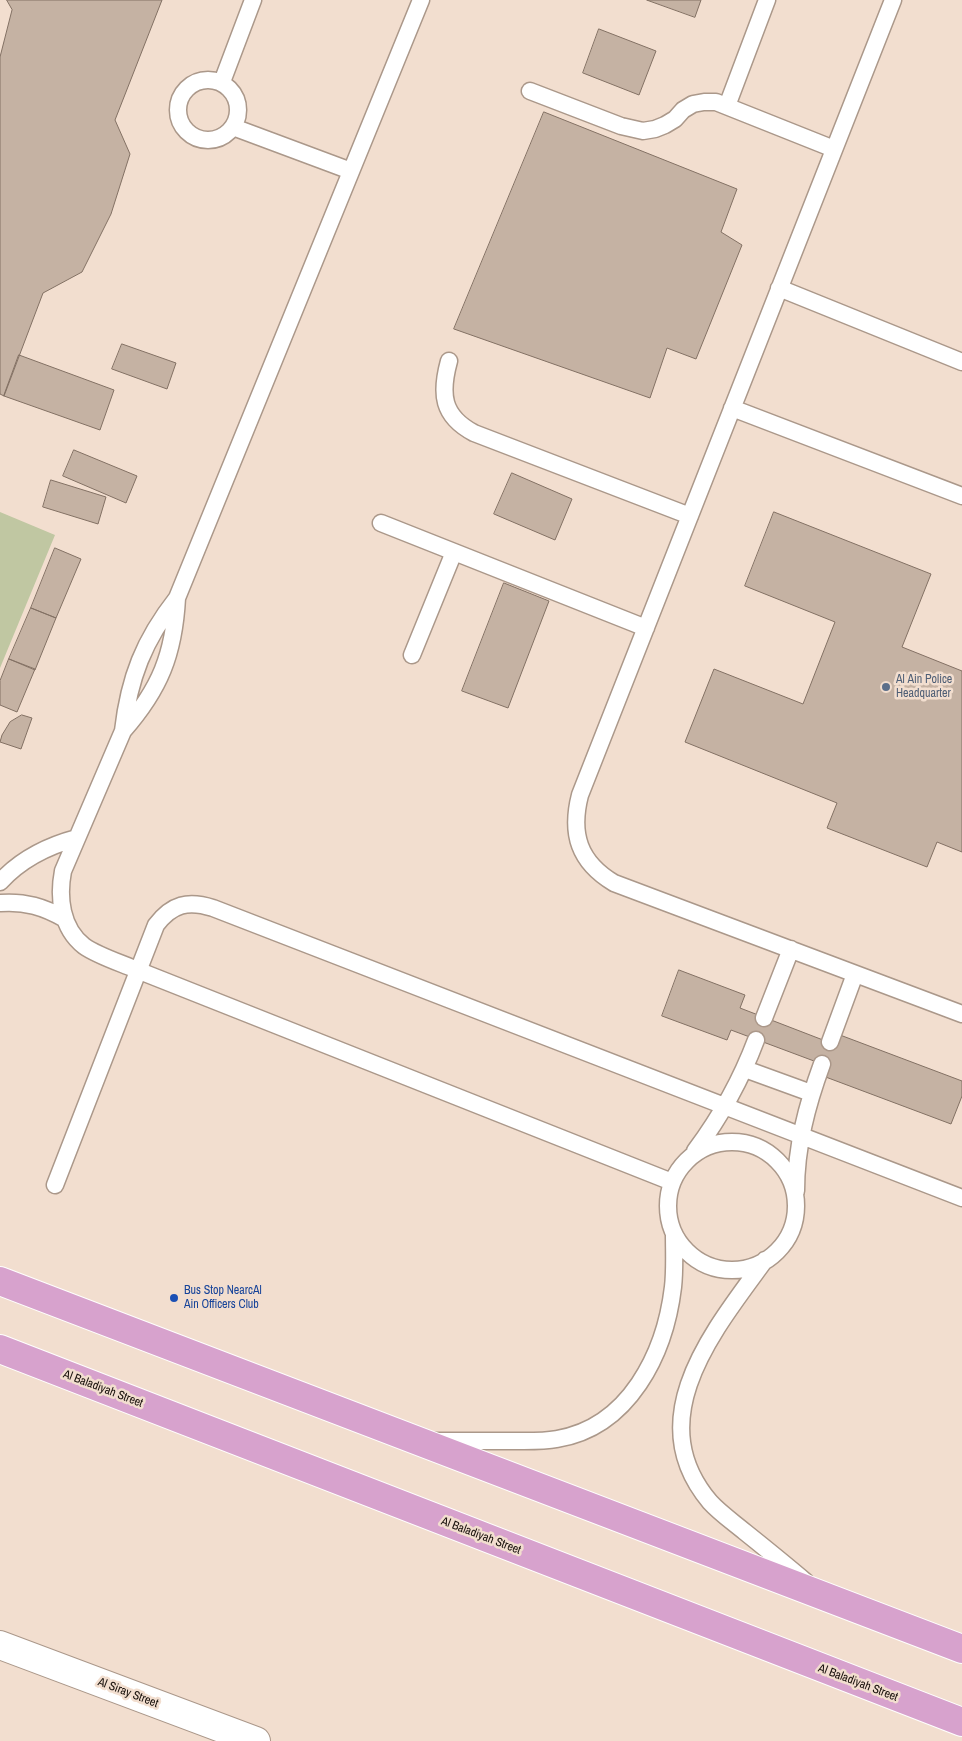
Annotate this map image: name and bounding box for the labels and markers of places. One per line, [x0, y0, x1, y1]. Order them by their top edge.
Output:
place label: Al Ain Police Headquarter [896, 673, 952, 701]
marker: Al Ain Police Headquarter [880, 681, 892, 693]
place label: Bus Stop NearcAl Ain Officers Club [184, 1284, 262, 1312]
marker: Bus Stop NearcAl Ain Officers Club [168, 1292, 180, 1304]

